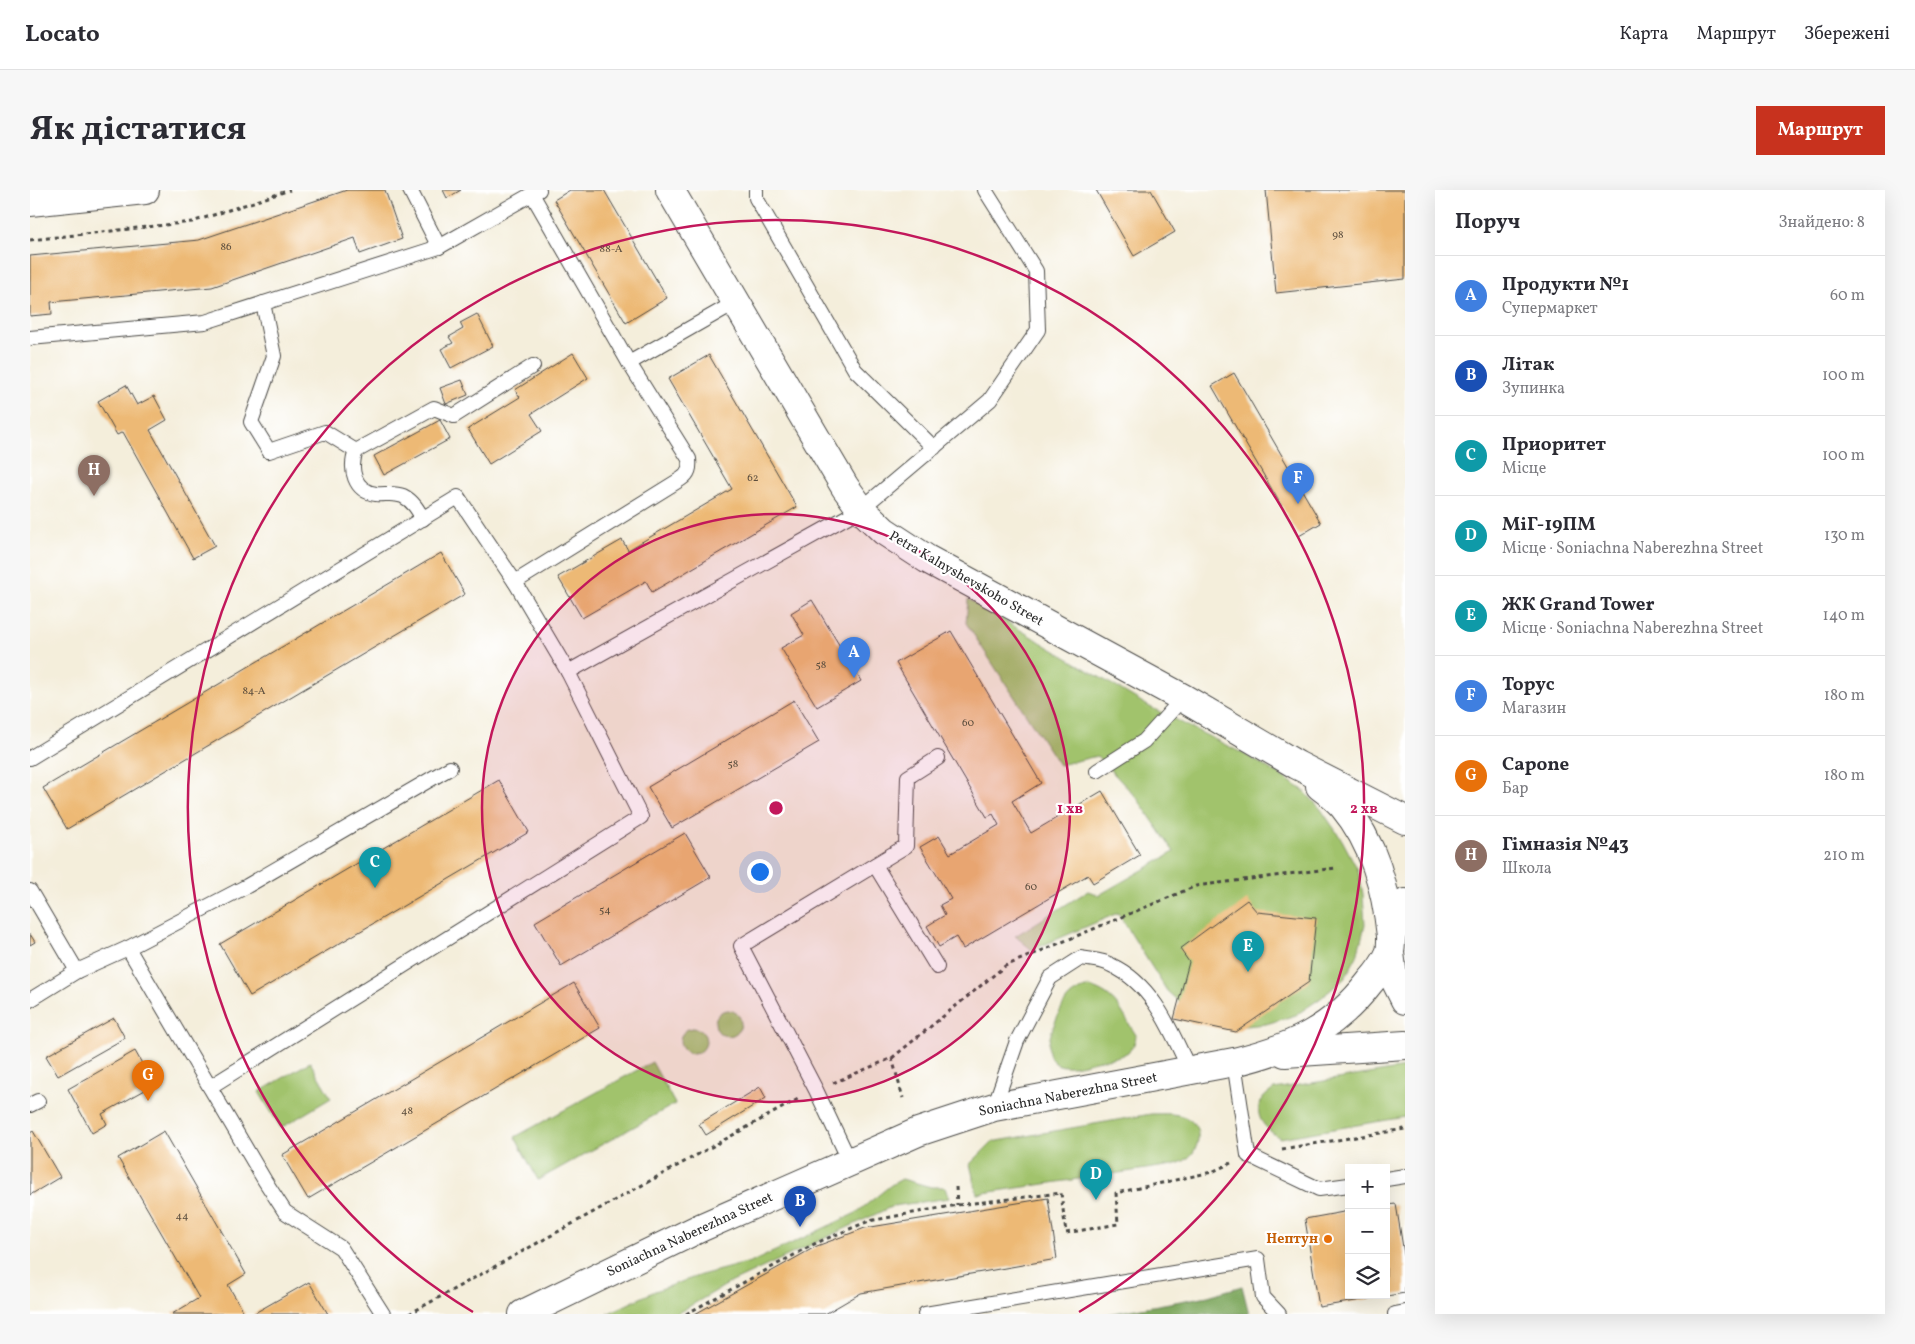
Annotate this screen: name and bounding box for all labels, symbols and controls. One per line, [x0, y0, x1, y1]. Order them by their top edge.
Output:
text: Locato [25, 18, 100, 52]
text: Карта [1620, 22, 1668, 47]
text: Маршрут [1696, 22, 1776, 47]
text: Збережені [1804, 22, 1890, 47]
text: Як дістатися [30, 106, 246, 154]
button: Маршрут [1756, 106, 1885, 155]
text: Поруч [1455, 208, 1520, 237]
text: Знайдено: 8 [1778, 212, 1865, 234]
house number: 98 [1332, 228, 1344, 243]
house number: 86 [220, 240, 232, 255]
house number: 88-А [600, 242, 623, 257]
text: Продукти №1 [1502, 272, 1629, 298]
text: A [1465, 285, 1477, 307]
text: 60 m [1830, 285, 1865, 307]
text: Супермаркет [1502, 298, 1598, 320]
text: Літак [1502, 352, 1554, 378]
text: B [1466, 365, 1476, 387]
text: 100 m [1822, 365, 1865, 387]
text: Зупинка [1502, 378, 1565, 400]
text: Приоритет [1502, 432, 1606, 458]
text: C [1466, 445, 1476, 467]
text: 100 m [1822, 445, 1865, 467]
pin: H [78, 455, 110, 496]
text: Місце [1502, 458, 1546, 480]
pin: F [1282, 463, 1314, 504]
house number: 62 [747, 471, 759, 486]
text: МіГ-19ПМ [1502, 512, 1596, 538]
text: D [1465, 525, 1477, 547]
text: 130 m [1824, 525, 1865, 547]
street label: Petra Kalnyshevskoho Street [885, 527, 1047, 631]
text: Місце · Soniachna Naberezhna Street [1502, 538, 1763, 560]
text: ЖК Grand Tower [1502, 592, 1655, 618]
text: E [1466, 605, 1476, 627]
text: 140 m [1823, 605, 1865, 627]
text: Місце · Soniachna Naberezhna Street [1502, 618, 1763, 640]
pin: A [838, 637, 870, 678]
house number: 58 [816, 658, 827, 673]
text: Торус [1502, 672, 1555, 698]
house number: 84-А [242, 684, 266, 699]
text: F [1466, 685, 1476, 707]
text: 180 m [1824, 685, 1865, 707]
text: Магазин [1502, 698, 1566, 720]
house number: 60 [962, 716, 974, 731]
text: Capone [1502, 752, 1569, 778]
house number: 58 [728, 757, 739, 772]
text: G [1465, 765, 1477, 787]
text: 180 m [1824, 765, 1865, 787]
text: Бар [1502, 778, 1529, 800]
centre of rings [767, 799, 785, 817]
text: 1 хв [1057, 799, 1083, 820]
text: 2 хв [1350, 799, 1378, 820]
text: Гімназія №43 [1502, 832, 1629, 858]
text: H [1465, 845, 1477, 867]
text: 210 m [1823, 845, 1865, 867]
pin: C [359, 847, 391, 888]
text: Школа [1502, 858, 1552, 880]
your location [747, 859, 773, 885]
house number: 60 [1025, 880, 1037, 895]
house number: 54 [599, 903, 611, 918]
pin: E [1232, 931, 1264, 972]
pin: G [132, 1060, 164, 1101]
street label: Soniachna Naberezhna Street [977, 1068, 1159, 1122]
house number: 48 [401, 1104, 413, 1119]
pin: D [1080, 1159, 1112, 1200]
map controls [1345, 1164, 1390, 1299]
button: + [1345, 1164, 1390, 1209]
pin: B [784, 1186, 816, 1227]
street label: Soniachna Naberezhna Street [604, 1188, 776, 1282]
house number: 44 [175, 1209, 189, 1224]
button: − [1345, 1209, 1390, 1254]
place label: Нептун [1266, 1230, 1318, 1249]
marker: Нептун [1322, 1233, 1334, 1245]
button: layers [1345, 1254, 1390, 1299]

